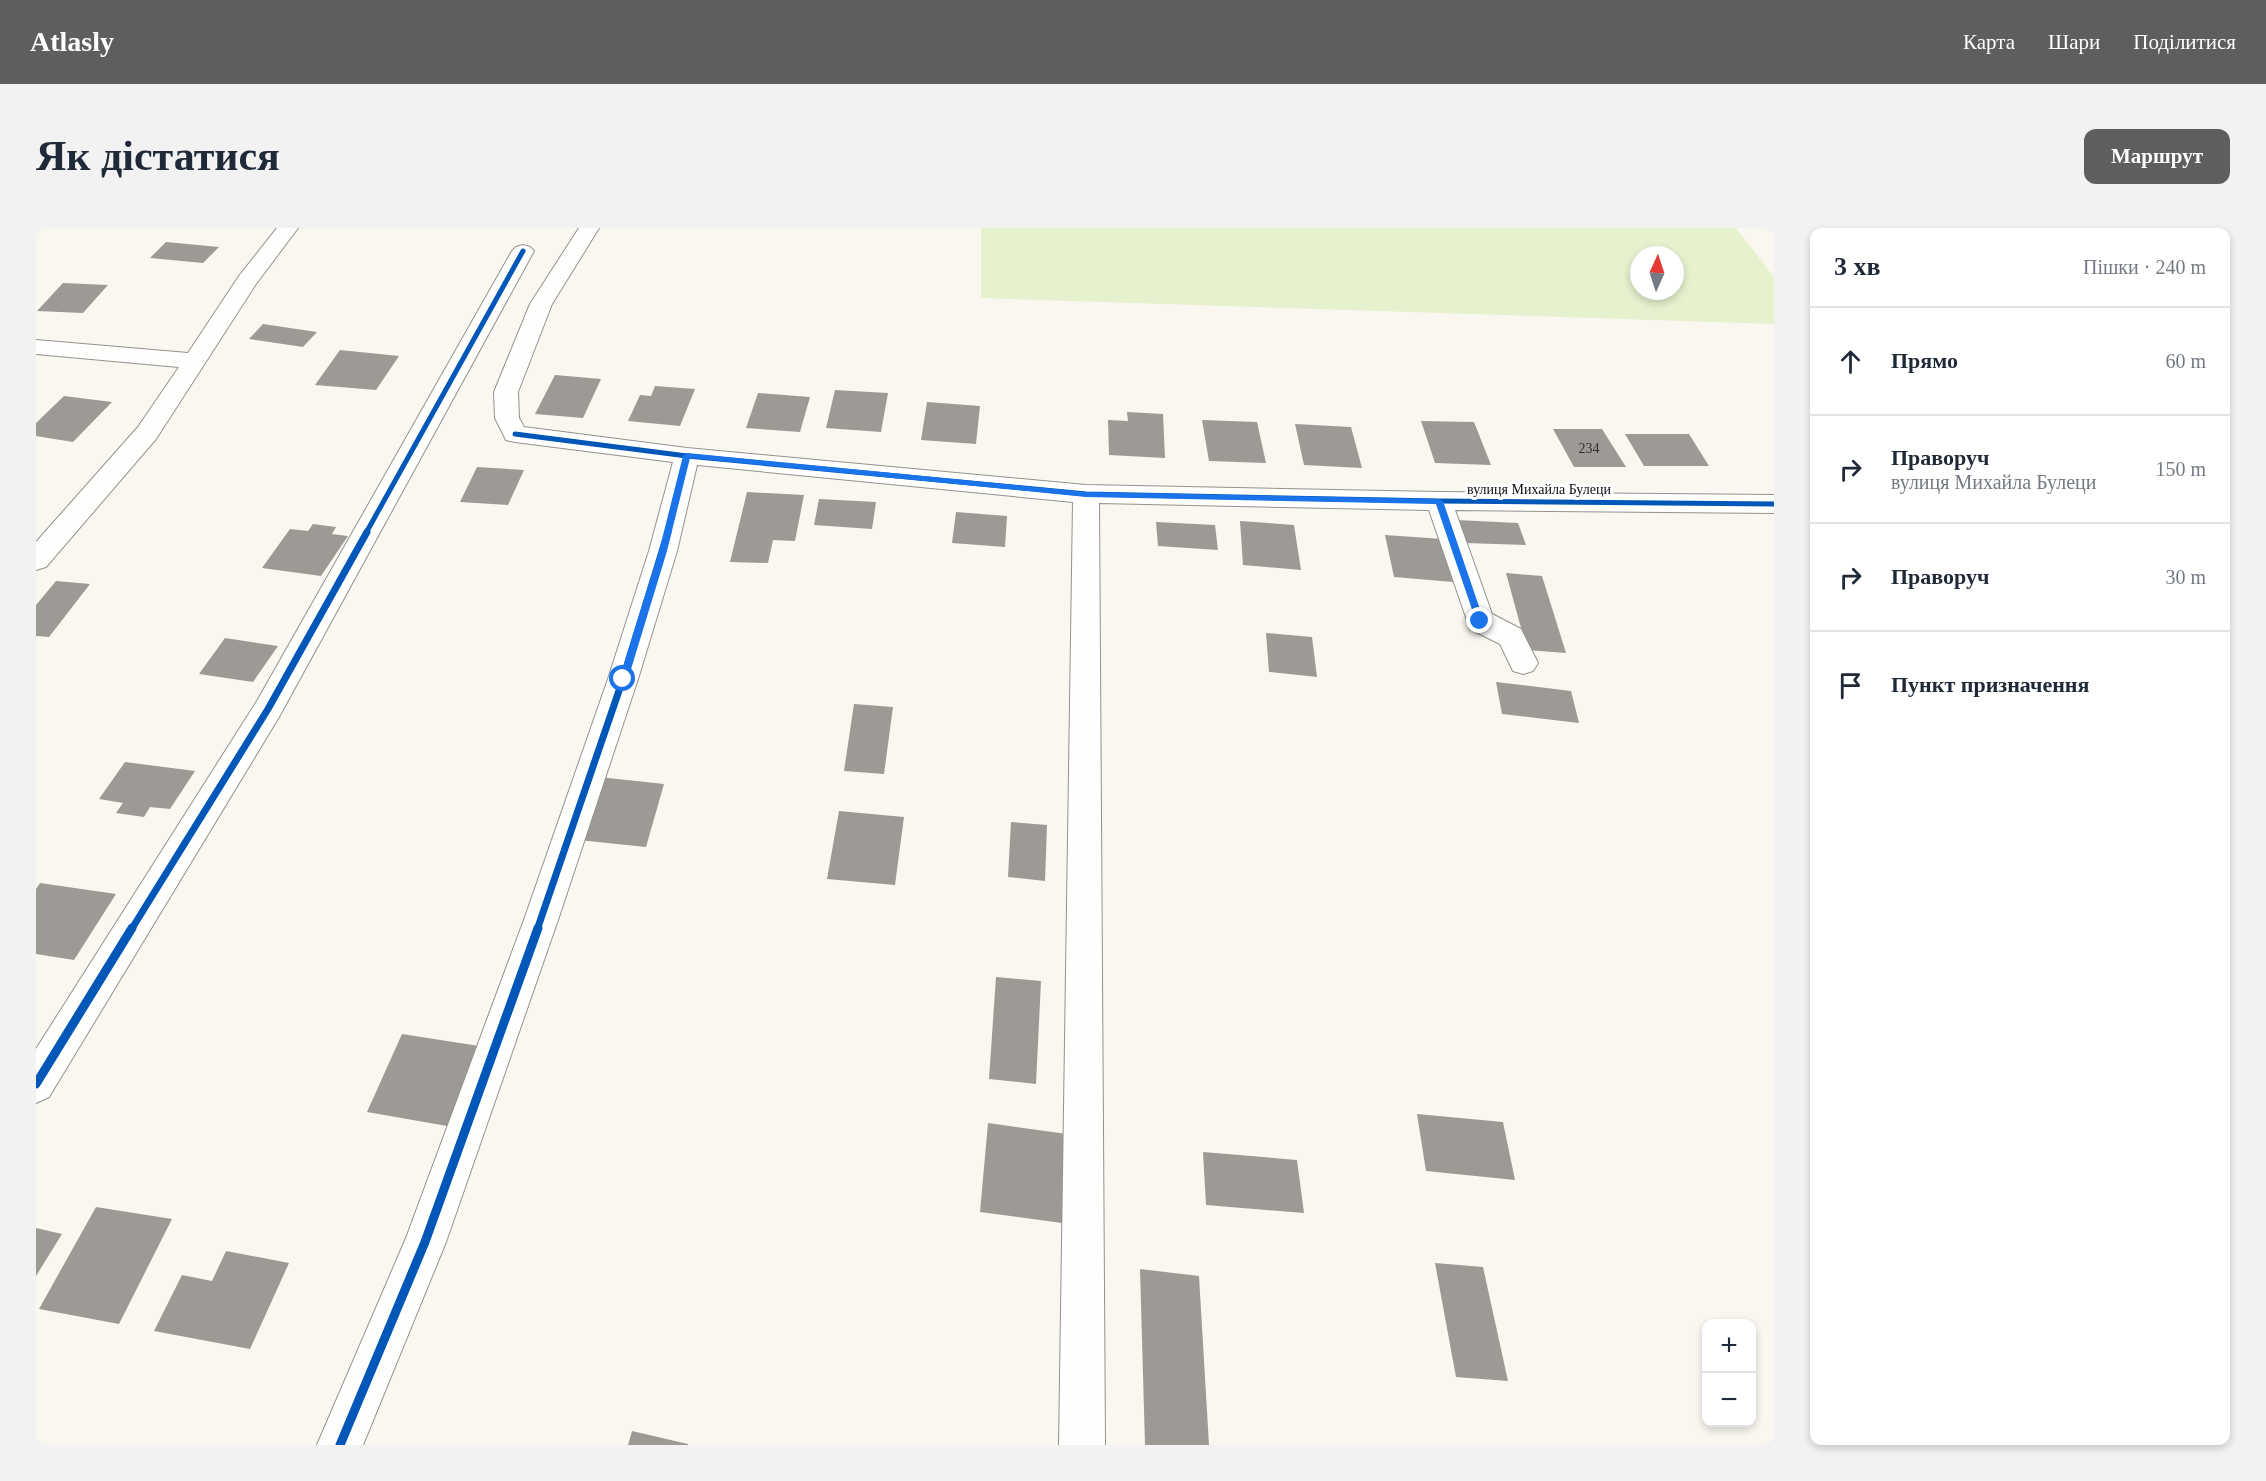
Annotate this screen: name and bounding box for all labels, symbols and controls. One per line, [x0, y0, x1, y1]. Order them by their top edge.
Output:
text: Atlasly [30, 26, 114, 57]
text: Карта [1963, 30, 2015, 54]
text: Шари [2048, 30, 2100, 54]
text: Поділитися [2133, 30, 2236, 54]
button: Маршрут [2084, 129, 2230, 184]
text: Як дістатися [36, 133, 280, 179]
north arrow [1630, 246, 1684, 300]
text: 3 хв [1834, 252, 1881, 281]
text: Пішки · 240 m [2083, 256, 2206, 278]
icon: ahead [1834, 345, 1867, 378]
text: Прямо [1891, 348, 1958, 373]
text: 60 m [2165, 350, 2206, 372]
house number: 234 [1579, 441, 1600, 456]
text: Праворуч [1891, 445, 1989, 470]
icon: right [1834, 453, 1867, 486]
text: 150 m [2155, 458, 2206, 480]
text: вулиця Михайла Булеци [1891, 471, 2097, 493]
street label: вулиця Михайла Булеци [1467, 482, 1611, 497]
icon: right [1834, 561, 1867, 594]
text: Праворуч [1891, 564, 1989, 589]
text: 30 m [2165, 566, 2206, 588]
route end [1466, 607, 1492, 633]
route start [609, 665, 635, 691]
icon: arrive [1834, 669, 1867, 702]
text: Пункт призначення [1891, 672, 2089, 697]
map controls [1702, 1319, 1756, 1427]
button: + [1702, 1319, 1756, 1373]
button: − [1702, 1373, 1756, 1427]

